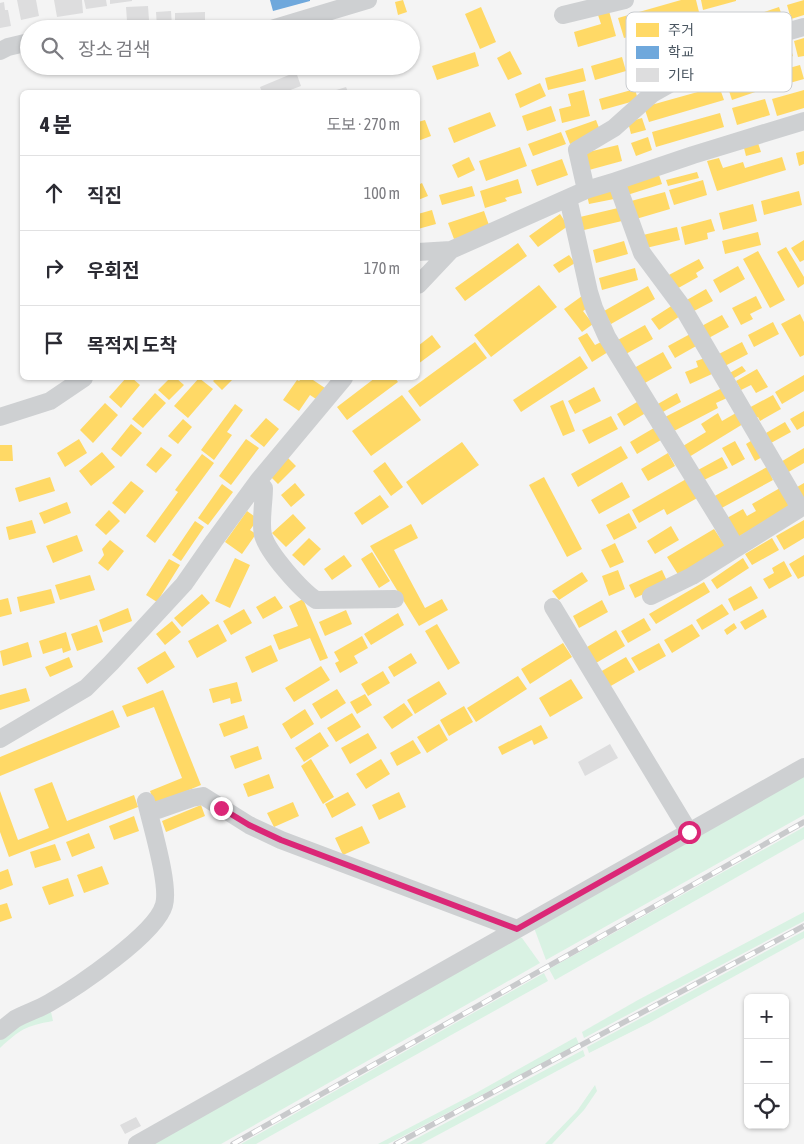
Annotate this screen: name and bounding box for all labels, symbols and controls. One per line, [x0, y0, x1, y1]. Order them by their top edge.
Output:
legend [626, 12, 792, 92]
search box [20, 20, 420, 75]
text: 주거 [668, 22, 694, 38]
icon: search [38, 34, 66, 62]
text: 장소 검색 [78, 38, 151, 60]
text: 학교 [668, 44, 694, 60]
text: 기타 [668, 67, 694, 83]
text: 4 분 [40, 112, 72, 136]
text: 도보 · 270 m [326, 115, 400, 133]
icon: ahead [40, 179, 68, 207]
text: 직진 [87, 184, 122, 206]
text: 100 m [364, 184, 400, 202]
icon: right [40, 254, 68, 282]
text: 우회전 [87, 259, 139, 281]
text: 170 m [364, 259, 400, 277]
icon: arrive [40, 329, 68, 357]
text: 목적지 도착 [87, 334, 177, 356]
route end [210, 797, 233, 820]
route start [678, 821, 701, 844]
map controls [744, 994, 789, 1129]
button: + [744, 994, 789, 1039]
button: − [744, 1039, 789, 1084]
button: locate [744, 1084, 789, 1129]

